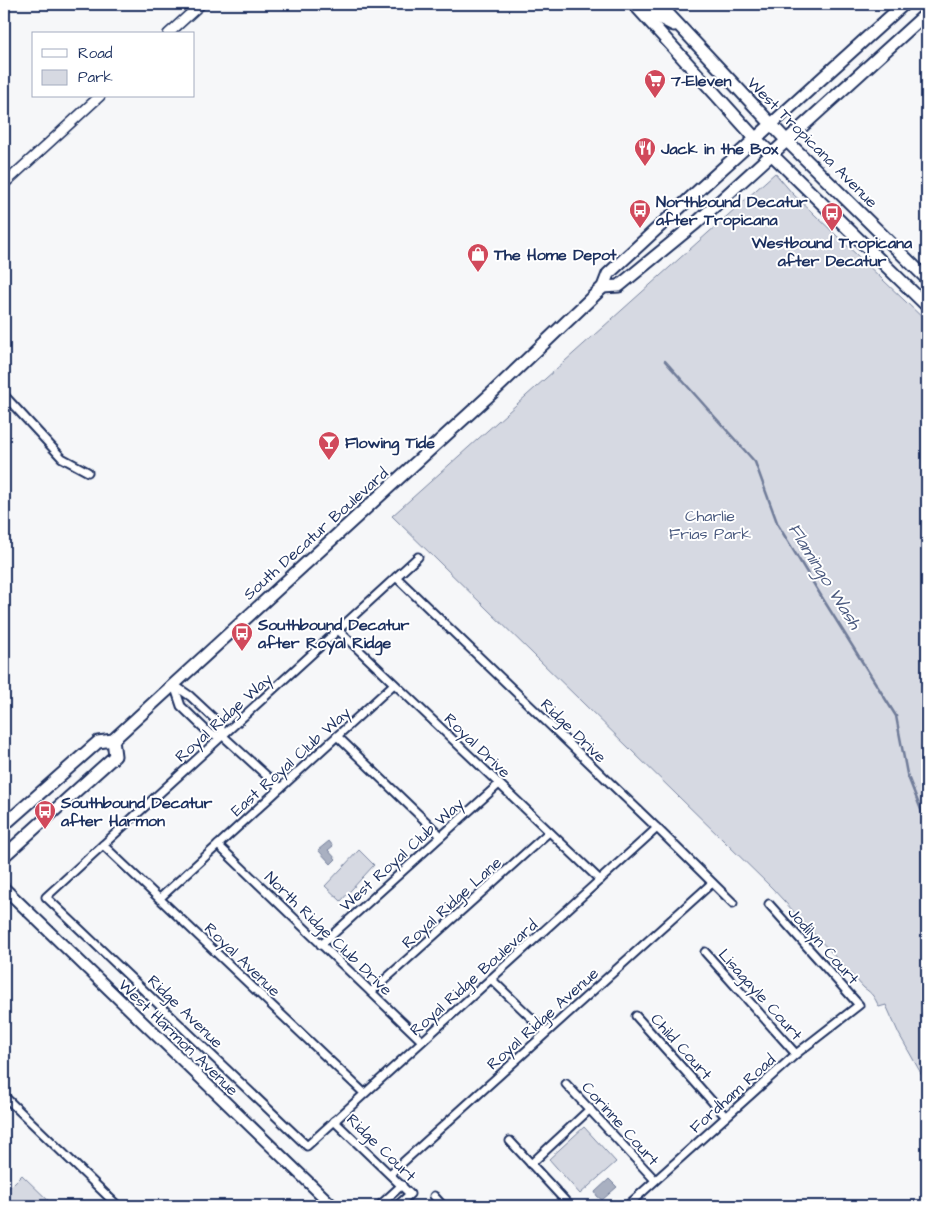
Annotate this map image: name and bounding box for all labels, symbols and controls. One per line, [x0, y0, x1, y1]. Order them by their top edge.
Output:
legend [32, 32, 195, 98]
text: Road [78, 43, 113, 64]
text: Park [78, 67, 113, 88]
supermarket icon: 7-Eleven [643, 68, 667, 99]
place label: 7-Eleven [670, 70, 731, 92]
street label: West Tropicana Avenue [742, 73, 883, 213]
restaurant icon: Jack in the Box [633, 136, 657, 167]
place label: Jack in the Box [660, 138, 779, 160]
place label: Northbound Decatur after Tropicana [655, 191, 808, 231]
bus stop icon: Northbound Decatur after Tropicana [628, 198, 652, 229]
bus stop icon: Westbound Tropicana after Decatur [820, 201, 844, 232]
place label: Westbound Tropicana after Decatur [751, 232, 913, 272]
shop icon: The Home Depot [466, 242, 490, 273]
place label: The Home Depot [493, 244, 617, 266]
bar icon: Flowing Tide [317, 430, 341, 461]
place label: Flowing Tide [345, 432, 435, 456]
street label: South Decatur Boulevard [238, 463, 393, 605]
park label: Charlie Frias Park [669, 505, 751, 545]
water label: Flamingo Wash [781, 518, 868, 636]
place label: Southbound Decatur after Royal Ridge [257, 614, 409, 656]
bus stop icon: Southbound Decatur after Royal Ridge [230, 621, 254, 652]
street label: Royal Ridge Way [170, 668, 278, 768]
street label: Ridge Drive [535, 694, 611, 769]
street label: East Royal Club Way [226, 702, 356, 822]
street label: Royal Drive [438, 708, 516, 784]
place label: Southbound Decatur after Harmon [60, 792, 212, 832]
street label: West Royal Club Way [335, 793, 469, 917]
bus stop icon: Southbound Decatur after Harmon [33, 799, 57, 830]
street label: Royal Ridge Lane [397, 852, 507, 954]
street label: North Ridge Club Drive [259, 867, 397, 1002]
street label: Jodilyn Court [782, 902, 864, 990]
street label: Royal Ridge Boulevard [405, 914, 543, 1042]
street label: Royal Avenue [199, 918, 286, 1003]
street label: Lisagayle Court [712, 944, 808, 1046]
street label: Royal Ridge Avenue [482, 962, 604, 1076]
street label: Ridge Avenue [142, 970, 228, 1054]
street label: West Harmon Avenue [113, 975, 243, 1101]
street label: Child Court [645, 1009, 717, 1085]
street label: Fordham Road [685, 1049, 780, 1138]
street label: Corinne Court [576, 1077, 664, 1171]
street label: Ridge Court [341, 1109, 421, 1188]

